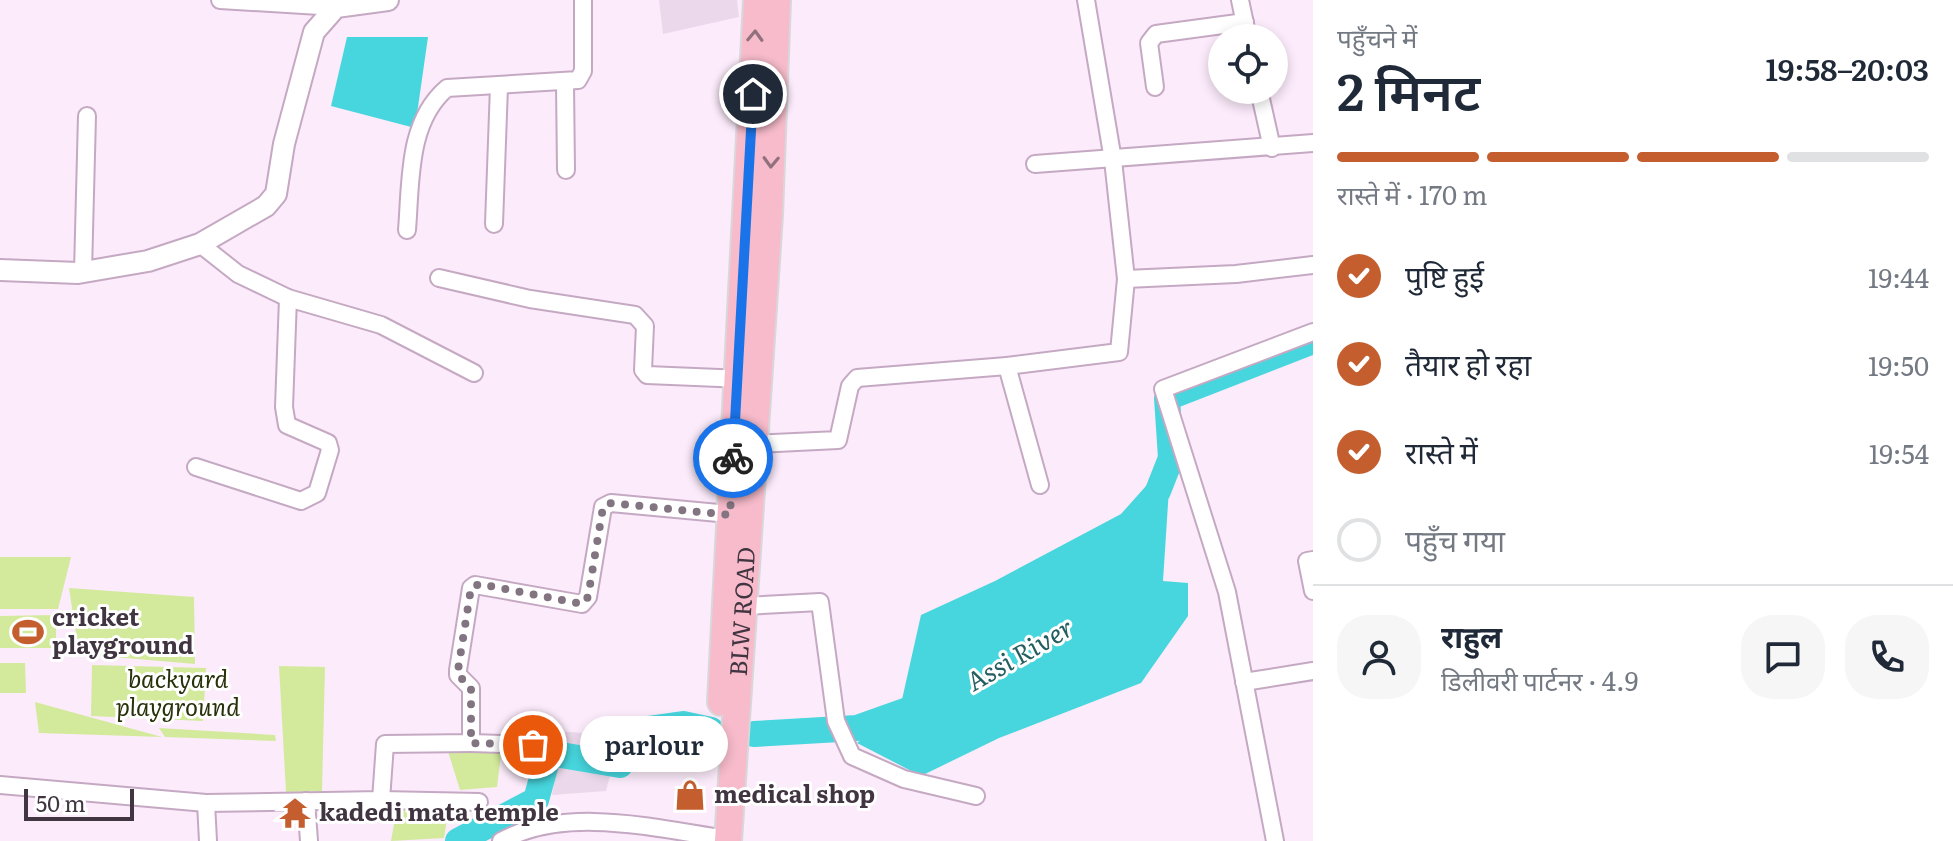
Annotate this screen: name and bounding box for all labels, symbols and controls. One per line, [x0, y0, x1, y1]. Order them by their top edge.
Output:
text: पहुँचने में [1337, 17, 1417, 56]
map controls [1208, 24, 1288, 104]
button: locate [1208, 24, 1288, 104]
one-way arrow [747, 29, 764, 42]
text: 19:58–20:03 [1766, 46, 1929, 90]
text: 2 मिनट [1337, 50, 1480, 127]
pin [719, 60, 787, 128]
icon: home [731, 72, 775, 116]
one-way arrow [762, 156, 779, 169]
text: रास्ते में · 170 m [1337, 174, 1488, 213]
text: पुष्टि हुई [1405, 253, 1484, 297]
icon: check [1337, 254, 1381, 298]
text: 19:44 [1868, 257, 1929, 296]
text: तैयार हो रहा [1405, 341, 1531, 385]
icon: check [1337, 342, 1381, 386]
text: 19:50 [1868, 345, 1929, 384]
courier [693, 418, 773, 498]
text: रास्ते में [1405, 429, 1478, 473]
icon: check [1337, 430, 1381, 474]
text: 19:54 [1869, 433, 1929, 472]
icon: bike [711, 436, 755, 480]
text: पहुँच गया [1405, 517, 1505, 561]
street label: BLW ROAD [719, 546, 762, 677]
place label: cricket playground [52, 598, 194, 661]
water label: Assi River [958, 606, 1080, 699]
text: राहुल [1441, 613, 1502, 657]
sports icon: cricket playground [11, 615, 45, 649]
button: person [1337, 615, 1421, 699]
button: chat [1741, 615, 1825, 699]
button: phone [1845, 615, 1929, 699]
park label: backyard playground [116, 660, 240, 723]
text: डिलीवरी पार्टनर · 4.9 [1441, 660, 1638, 699]
pin [499, 711, 567, 779]
callout: parlour [581, 717, 729, 773]
icon: bag [511, 723, 555, 767]
text: parlour [605, 724, 704, 763]
place label: medical shop [714, 775, 875, 810]
shop icon: medical shop [673, 778, 707, 812]
scale bar [24, 785, 134, 821]
text: 50 m [36, 786, 86, 819]
place label: kadedi mata temple [319, 793, 559, 828]
temple icon: kadedi mata temple [278, 796, 312, 830]

